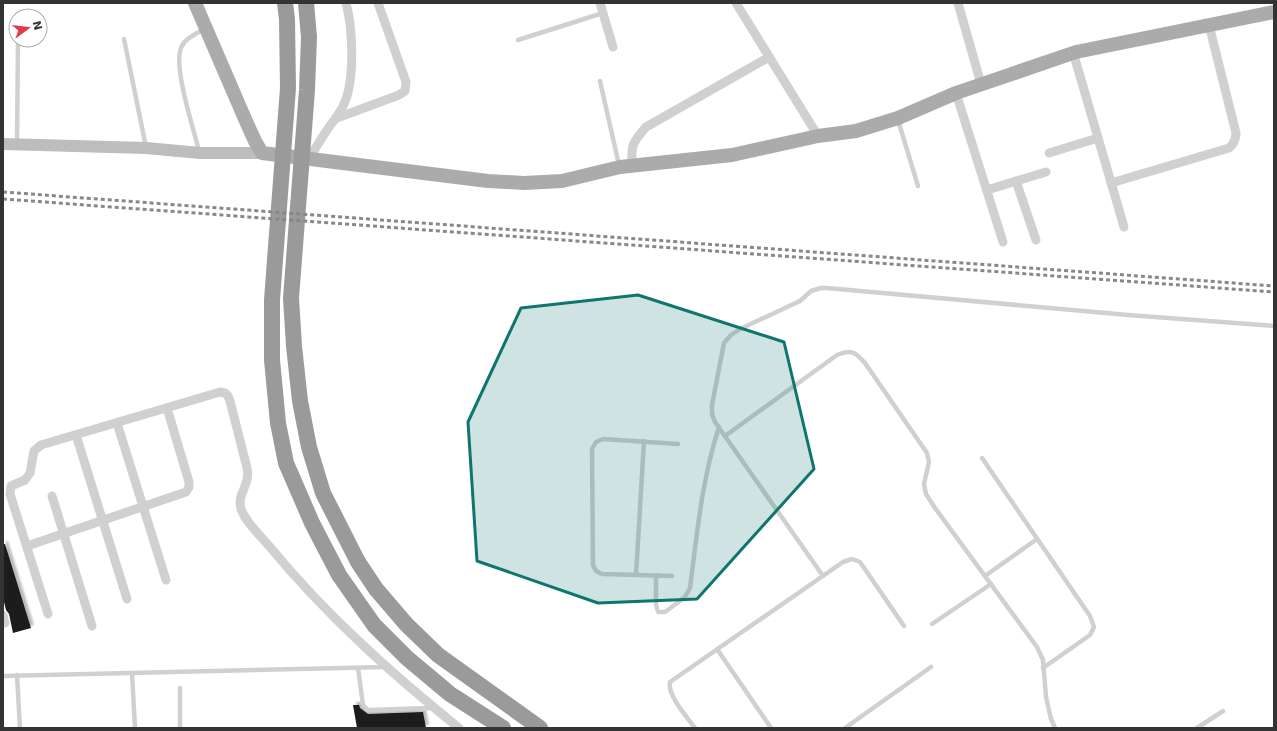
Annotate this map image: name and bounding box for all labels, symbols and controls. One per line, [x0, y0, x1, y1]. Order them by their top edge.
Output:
north arrow [8, 8, 48, 48]
text: N [30, 19, 45, 32]

